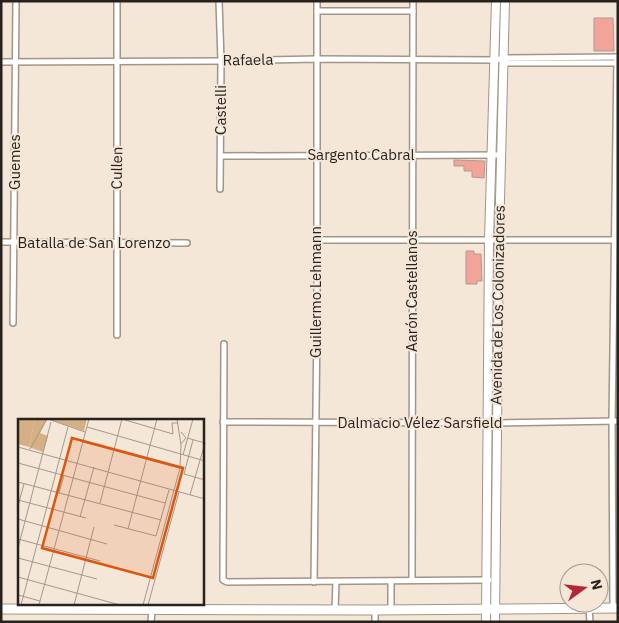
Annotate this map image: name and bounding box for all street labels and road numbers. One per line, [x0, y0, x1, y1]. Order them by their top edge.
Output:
street label: Rafaela [223, 50, 273, 69]
street label: Castelli [211, 85, 230, 135]
street label: Guemes [5, 134, 24, 190]
street label: Sargento Cabral [307, 145, 415, 164]
street label: Cullen [107, 146, 126, 189]
street label: Avenida de Los Colonizadores [486, 205, 509, 405]
street label: Guillermo Lehmann [306, 226, 325, 358]
street label: Aarón Castellanos [402, 230, 421, 352]
street label: Batalla de San Lorenzo [17, 233, 171, 252]
street label: Dalmacio Vélez Sarsfield [337, 413, 503, 432]

